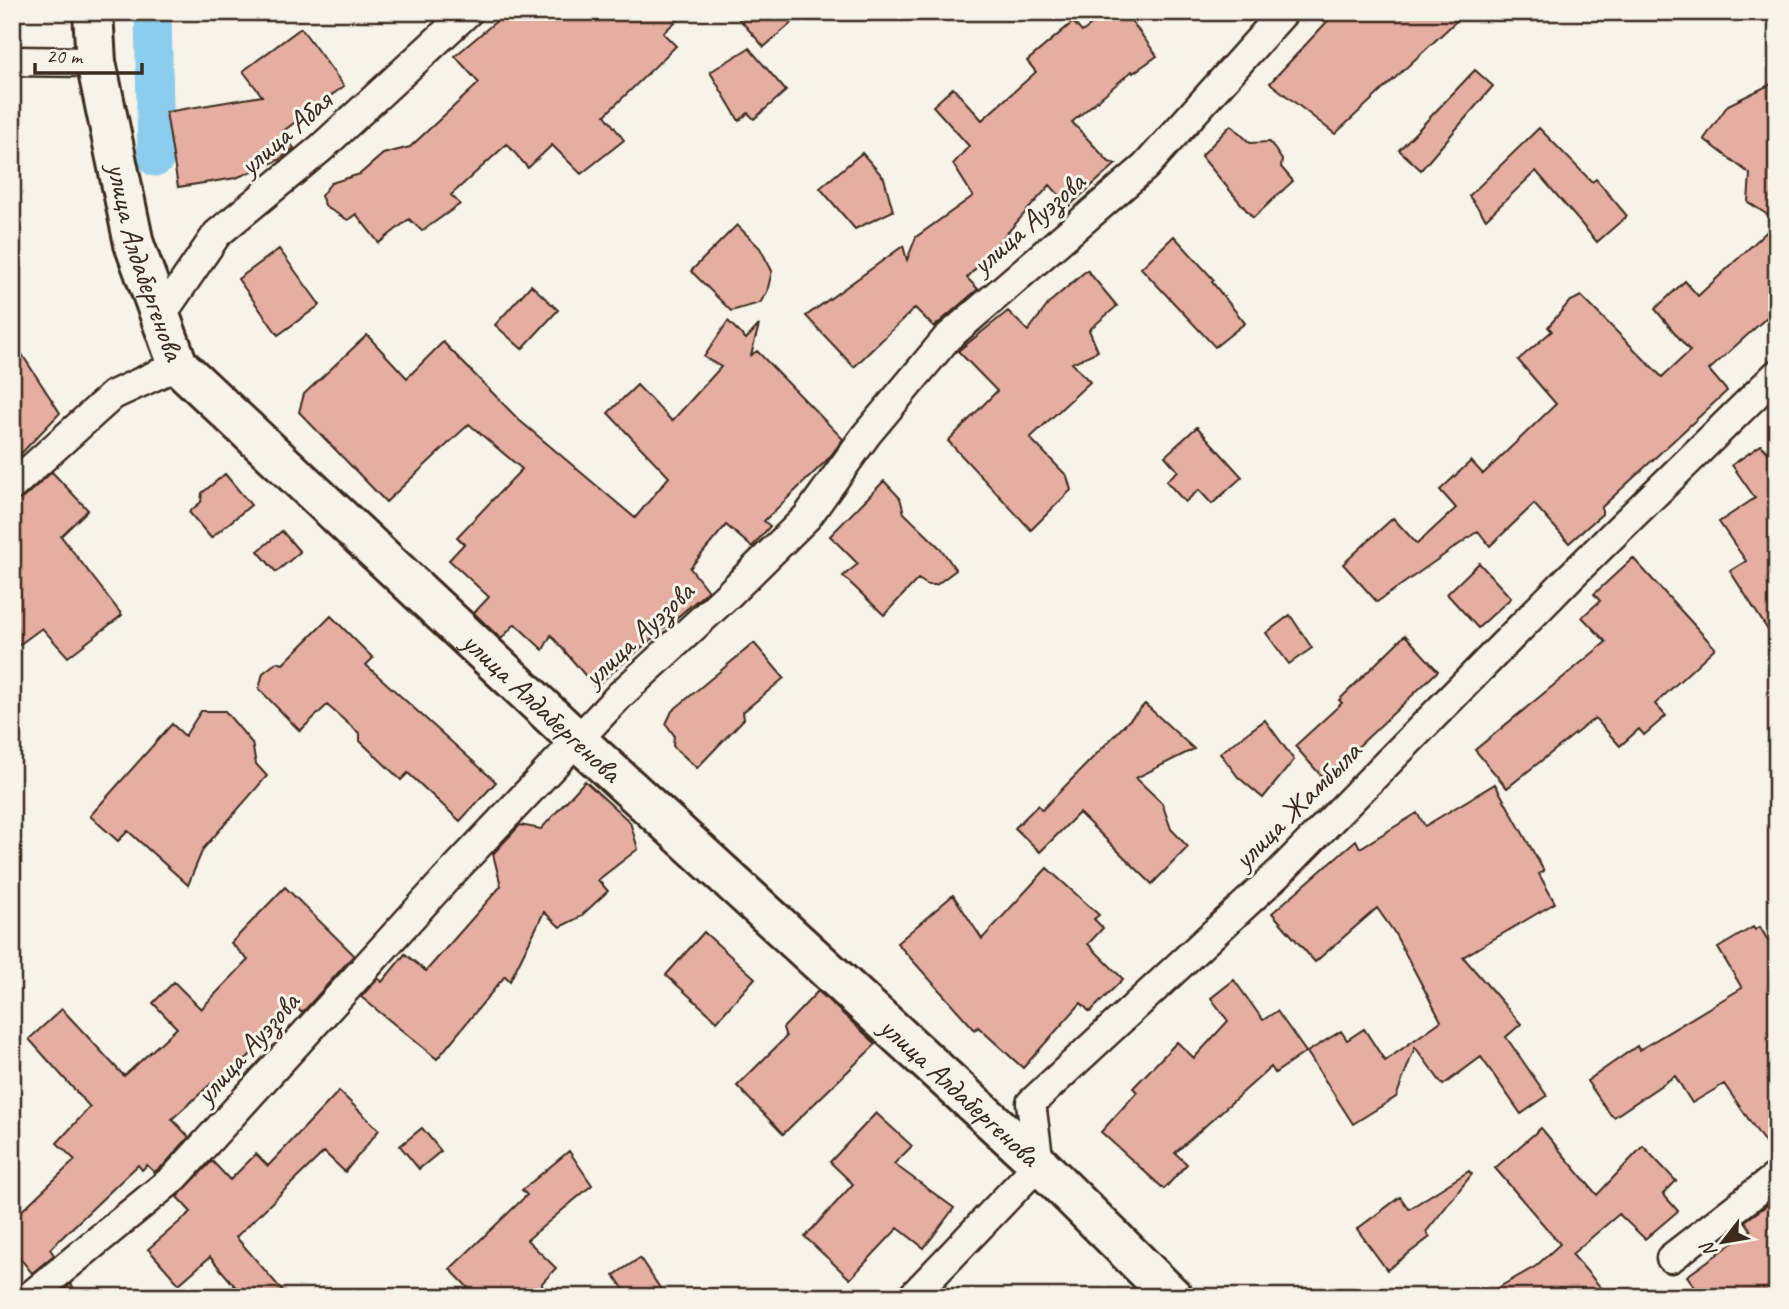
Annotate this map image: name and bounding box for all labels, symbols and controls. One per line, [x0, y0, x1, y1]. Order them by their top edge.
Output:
scale bar [35, 32, 142, 76]
text: 20 m [46, 43, 84, 69]
street label: улица Абая [229, 80, 341, 185]
street label: улица Алдабергенова [98, 158, 194, 367]
street label: улица Ауэзова [962, 162, 1094, 284]
street label: улица Ауэзова [573, 572, 703, 697]
street label: улица Алдабергенова [453, 622, 631, 792]
street label: улица Жамбыла [1223, 731, 1371, 879]
street label: улица Ауэзова [185, 982, 309, 1114]
street label: улица Алдабергенова [870, 1007, 1050, 1176]
north arrow [1688, 1208, 1758, 1278]
text: N [1694, 1236, 1723, 1261]

